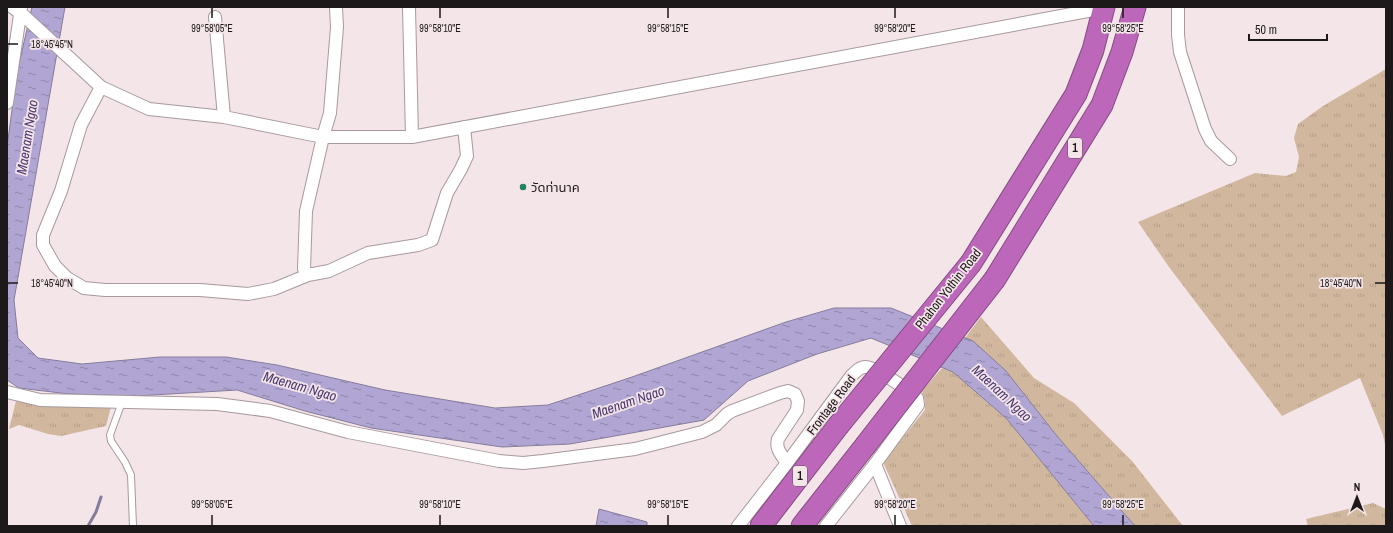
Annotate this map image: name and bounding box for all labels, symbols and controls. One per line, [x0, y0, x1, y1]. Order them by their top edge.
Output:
scale bar [1249, 16, 1327, 42]
text: 99°58'05"E [191, 22, 233, 35]
text: 99°58'10"E [419, 22, 461, 35]
text: 99°58'15"E [647, 22, 689, 35]
text: 99°58'20"E [874, 22, 916, 35]
text: 99°58'25"E [1102, 22, 1144, 35]
text: 50 m [1255, 22, 1277, 38]
text: 18°45'45"N [31, 38, 73, 51]
water label: Maenam Ngao [12, 98, 42, 176]
road number: 1 [1068, 138, 1082, 158]
place label: วัดท่านาค [531, 179, 580, 196]
marker: วัดท่านาค [518, 182, 528, 192]
street label: Phahon Yothin Road [911, 245, 985, 333]
text: 18°45'40"N [31, 277, 73, 290]
text: 18°45'40"N [1320, 277, 1362, 290]
water label: Maenam Ngao [968, 361, 1036, 425]
water label: Maenam Ngao [261, 367, 339, 405]
street label: Frontage Road [803, 371, 859, 439]
water label: Maenam Ngao [589, 381, 667, 423]
road number: 1 [793, 466, 807, 486]
north arrow [1337, 477, 1377, 517]
text: N [1354, 480, 1360, 494]
text: 99°58'05"E [191, 498, 233, 511]
text: 99°58'10"E [419, 498, 461, 511]
text: 99°58'15"E [647, 498, 689, 511]
text: 99°58'20"E [874, 498, 916, 511]
text: 99°58'25"E [1102, 498, 1144, 511]

